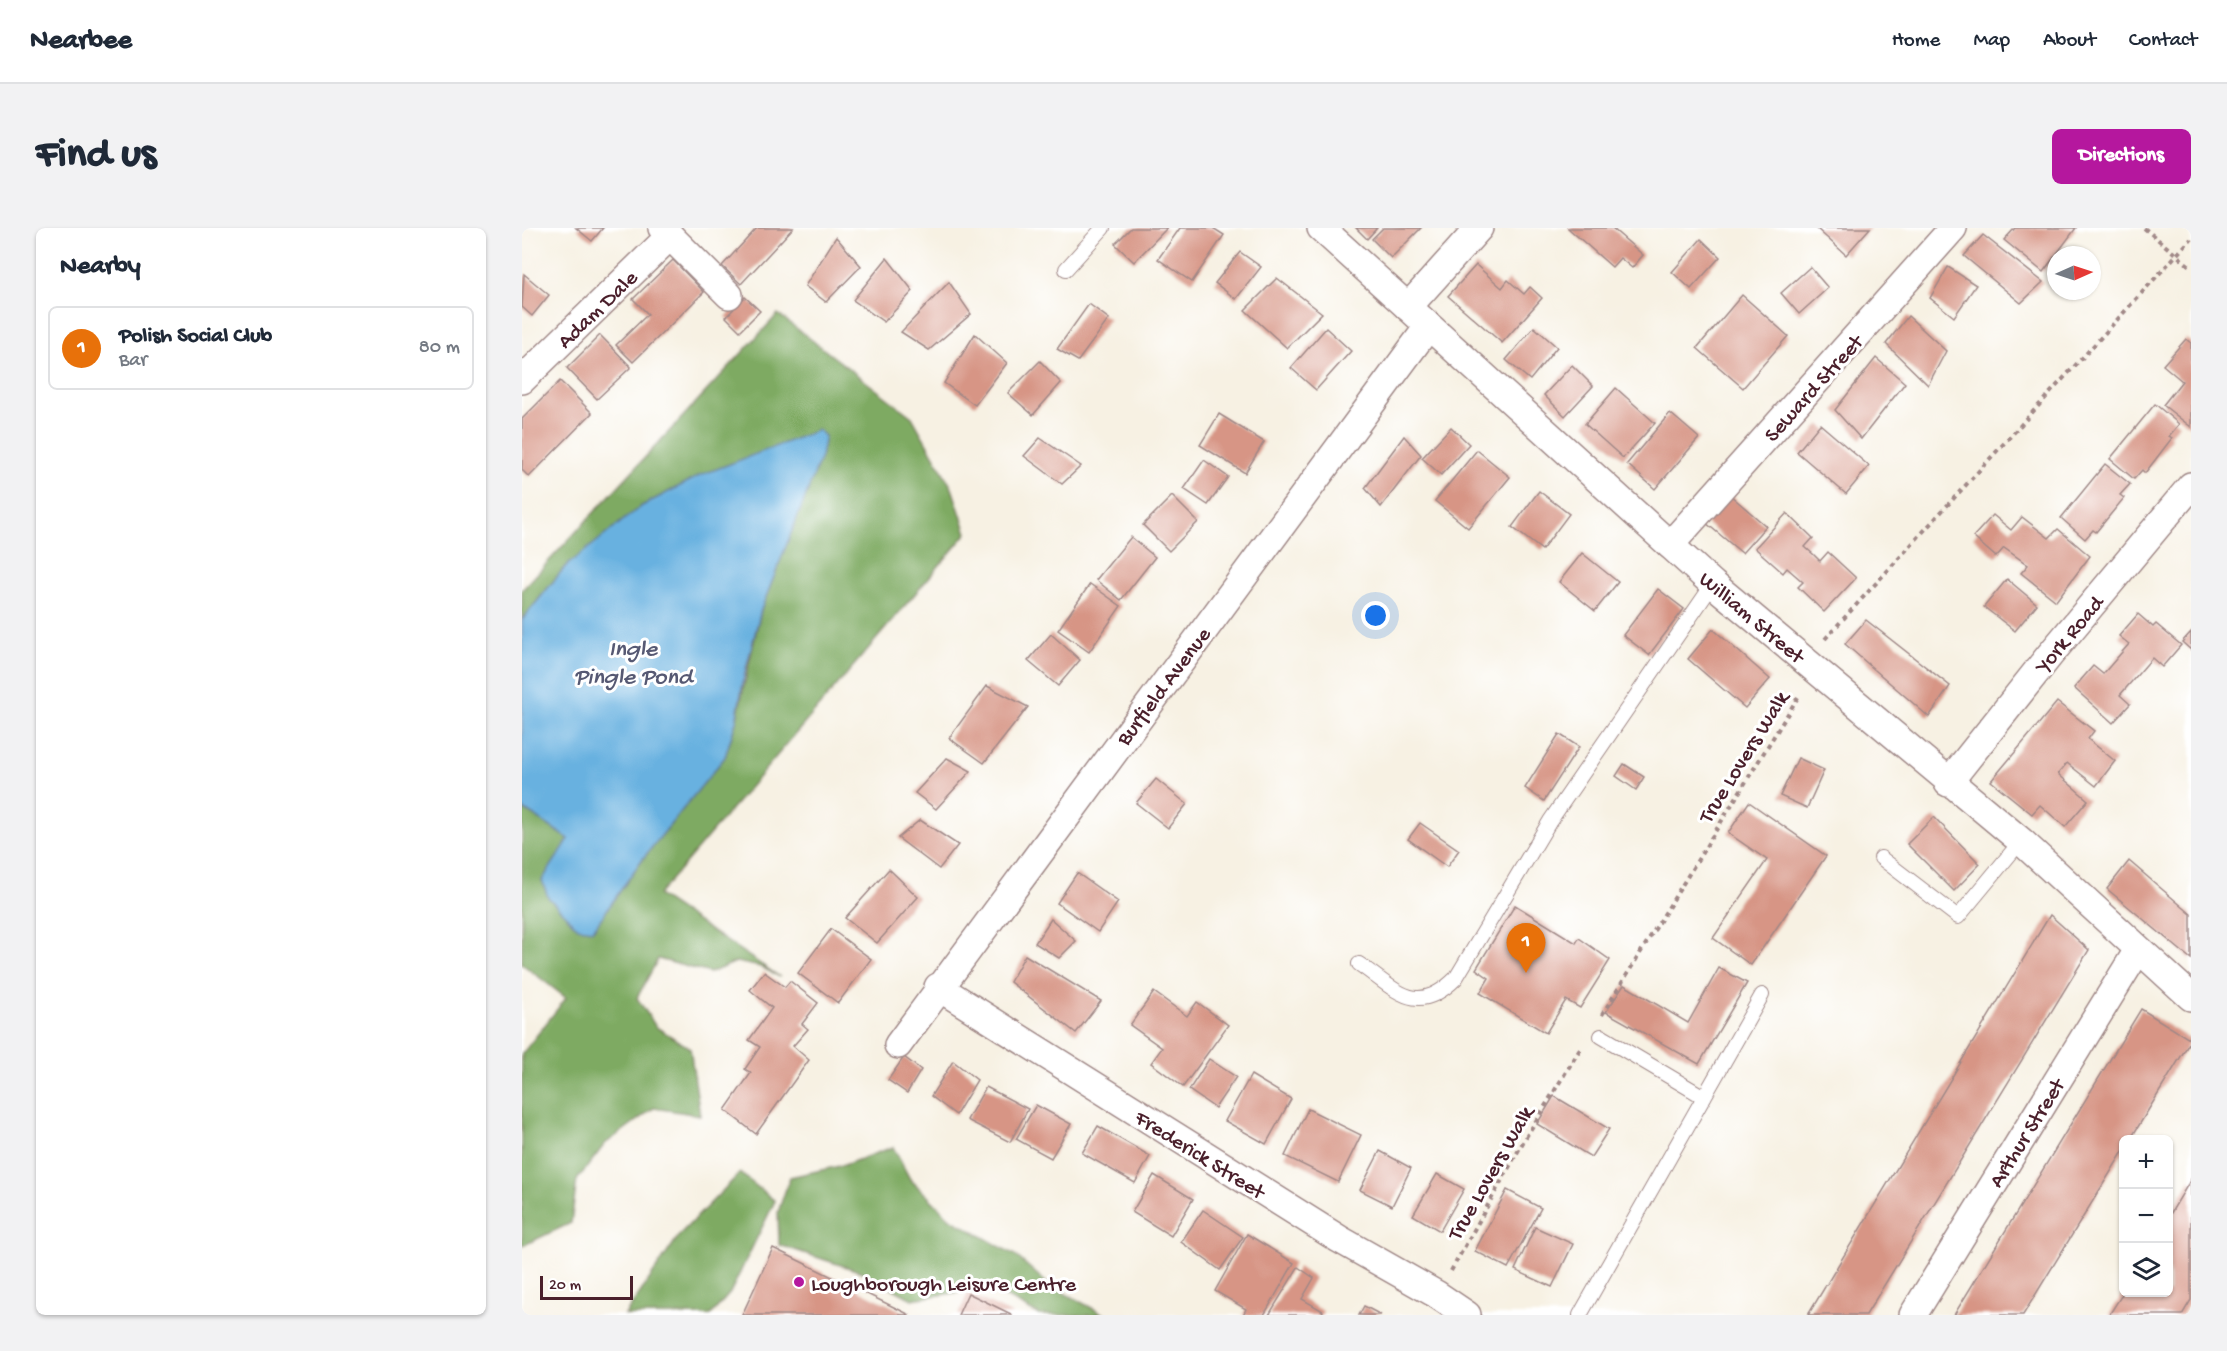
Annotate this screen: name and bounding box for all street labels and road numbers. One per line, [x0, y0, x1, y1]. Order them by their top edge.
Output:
street label: Adam Dale [553, 266, 645, 356]
street label: Seward Street [1760, 329, 1871, 449]
street label: William Street [1692, 567, 1810, 672]
street label: York Road [2030, 590, 2112, 681]
street label: Burfield Avenue [1112, 623, 1218, 752]
street label: True Lovers Walk [1693, 686, 1797, 830]
street label: Arthur Street [1985, 1073, 2073, 1193]
street label: True Lovers Walk [1443, 1101, 1542, 1247]
street label: Frederick Street [1128, 1106, 1270, 1208]

